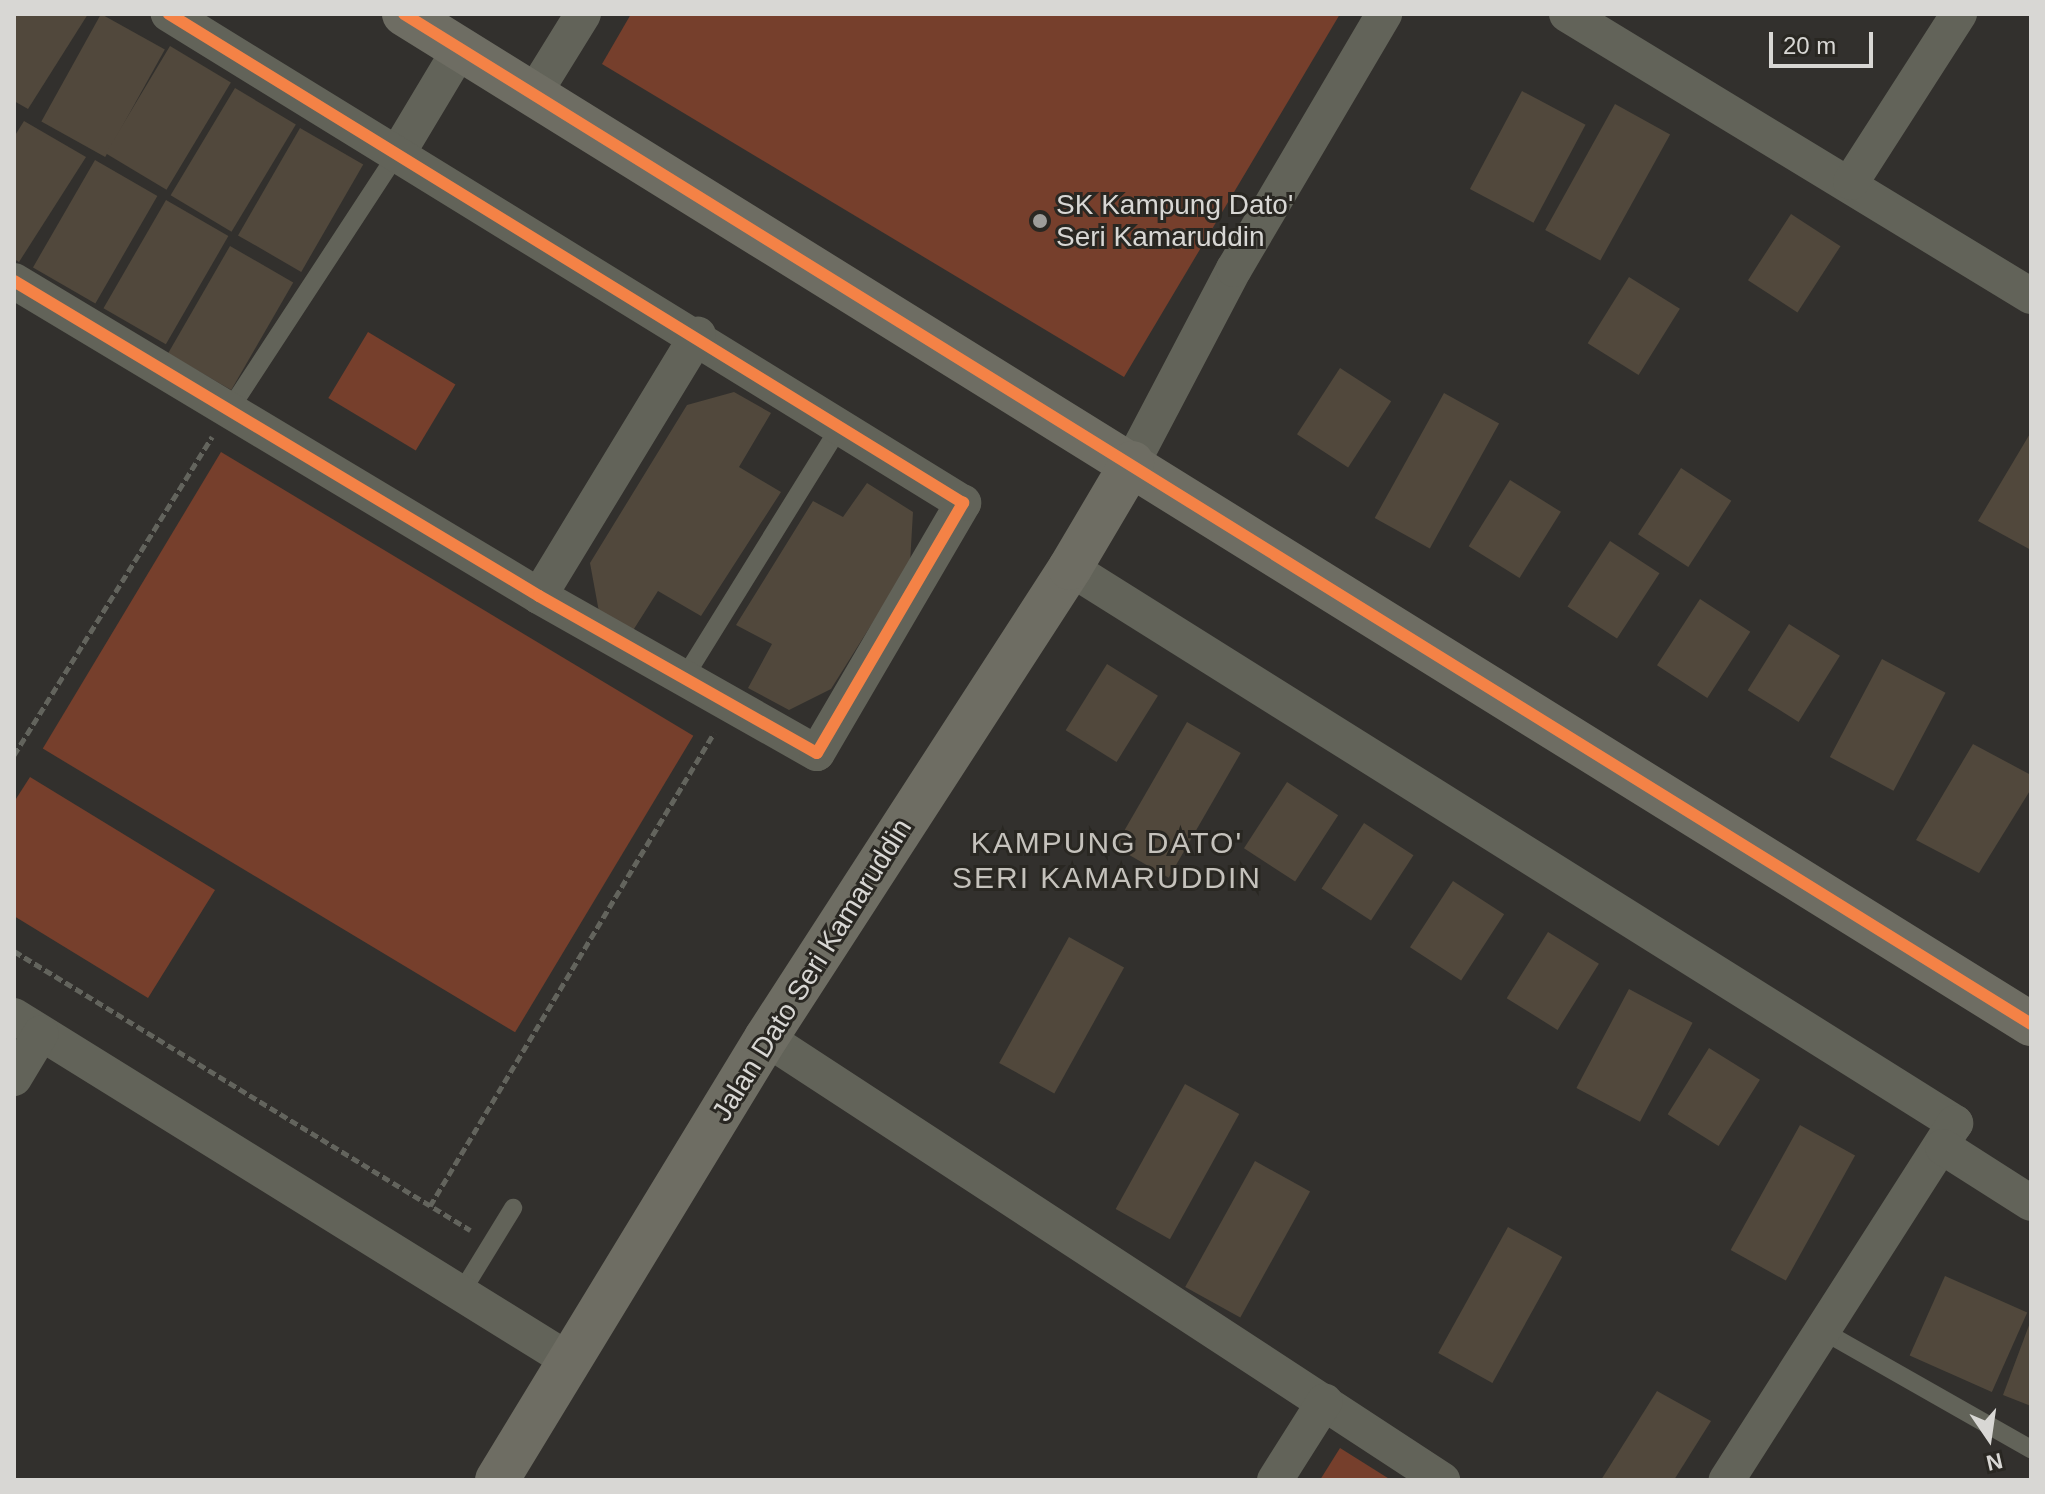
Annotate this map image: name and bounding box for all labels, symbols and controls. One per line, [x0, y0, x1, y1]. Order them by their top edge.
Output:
scale bar [1773, 16, 1877, 66]
text: 20 m [1783, 32, 1836, 59]
place label: SK Kampung Dato' Seri Kamaruddin [1056, 188, 1293, 254]
marker: SK Kampung Dato' Seri Kamaruddin [1031, 212, 1049, 230]
street label: Jalan Dato Seri Kamaruddin [705, 813, 919, 1127]
district label: KAMPUNG DATO' SERI KAMARUDDIN [952, 825, 1262, 896]
north arrow [1949, 1398, 2029, 1478]
text: N [1984, 1448, 2005, 1476]

